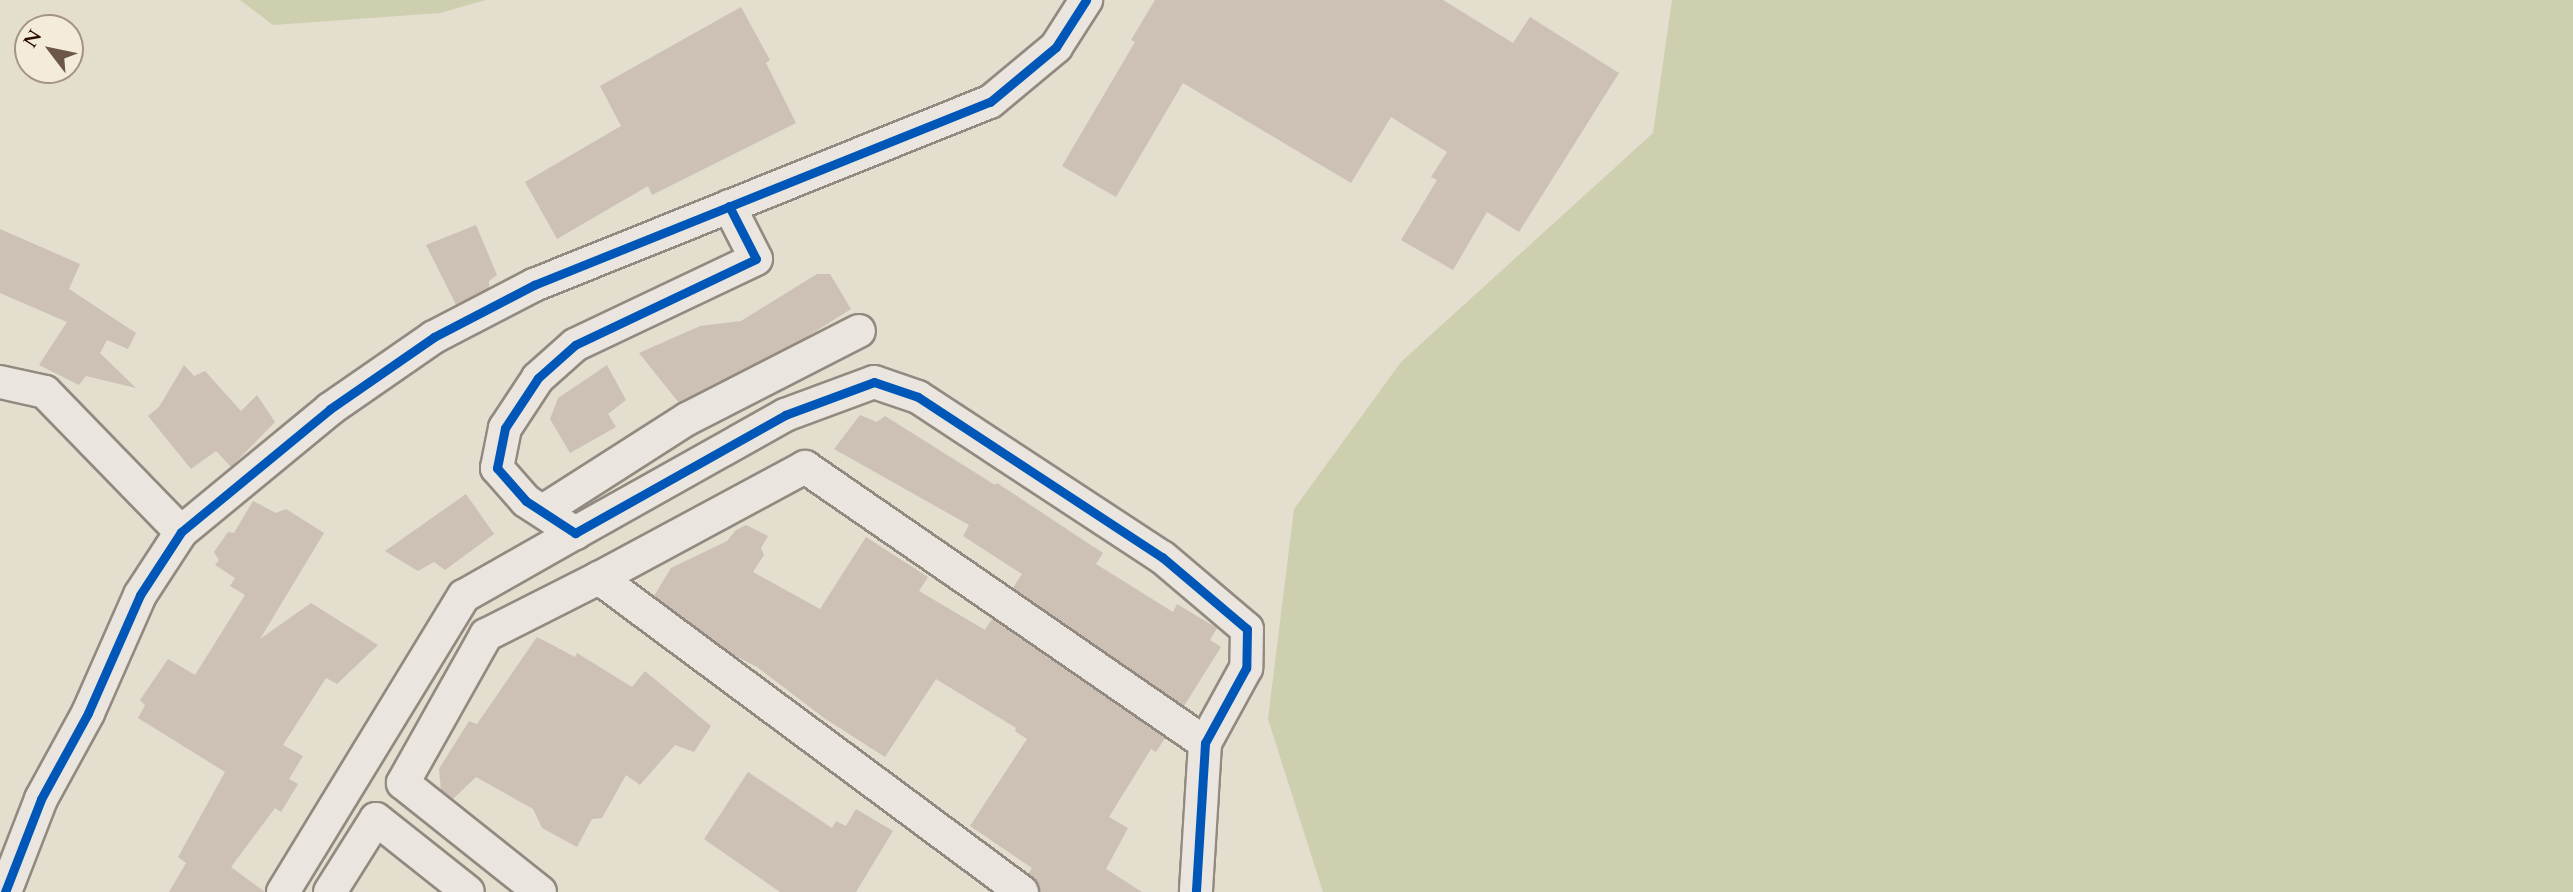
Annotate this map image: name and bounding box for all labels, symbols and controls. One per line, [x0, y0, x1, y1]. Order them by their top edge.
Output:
north arrow [14, 14, 84, 84]
text: N [17, 25, 48, 53]

